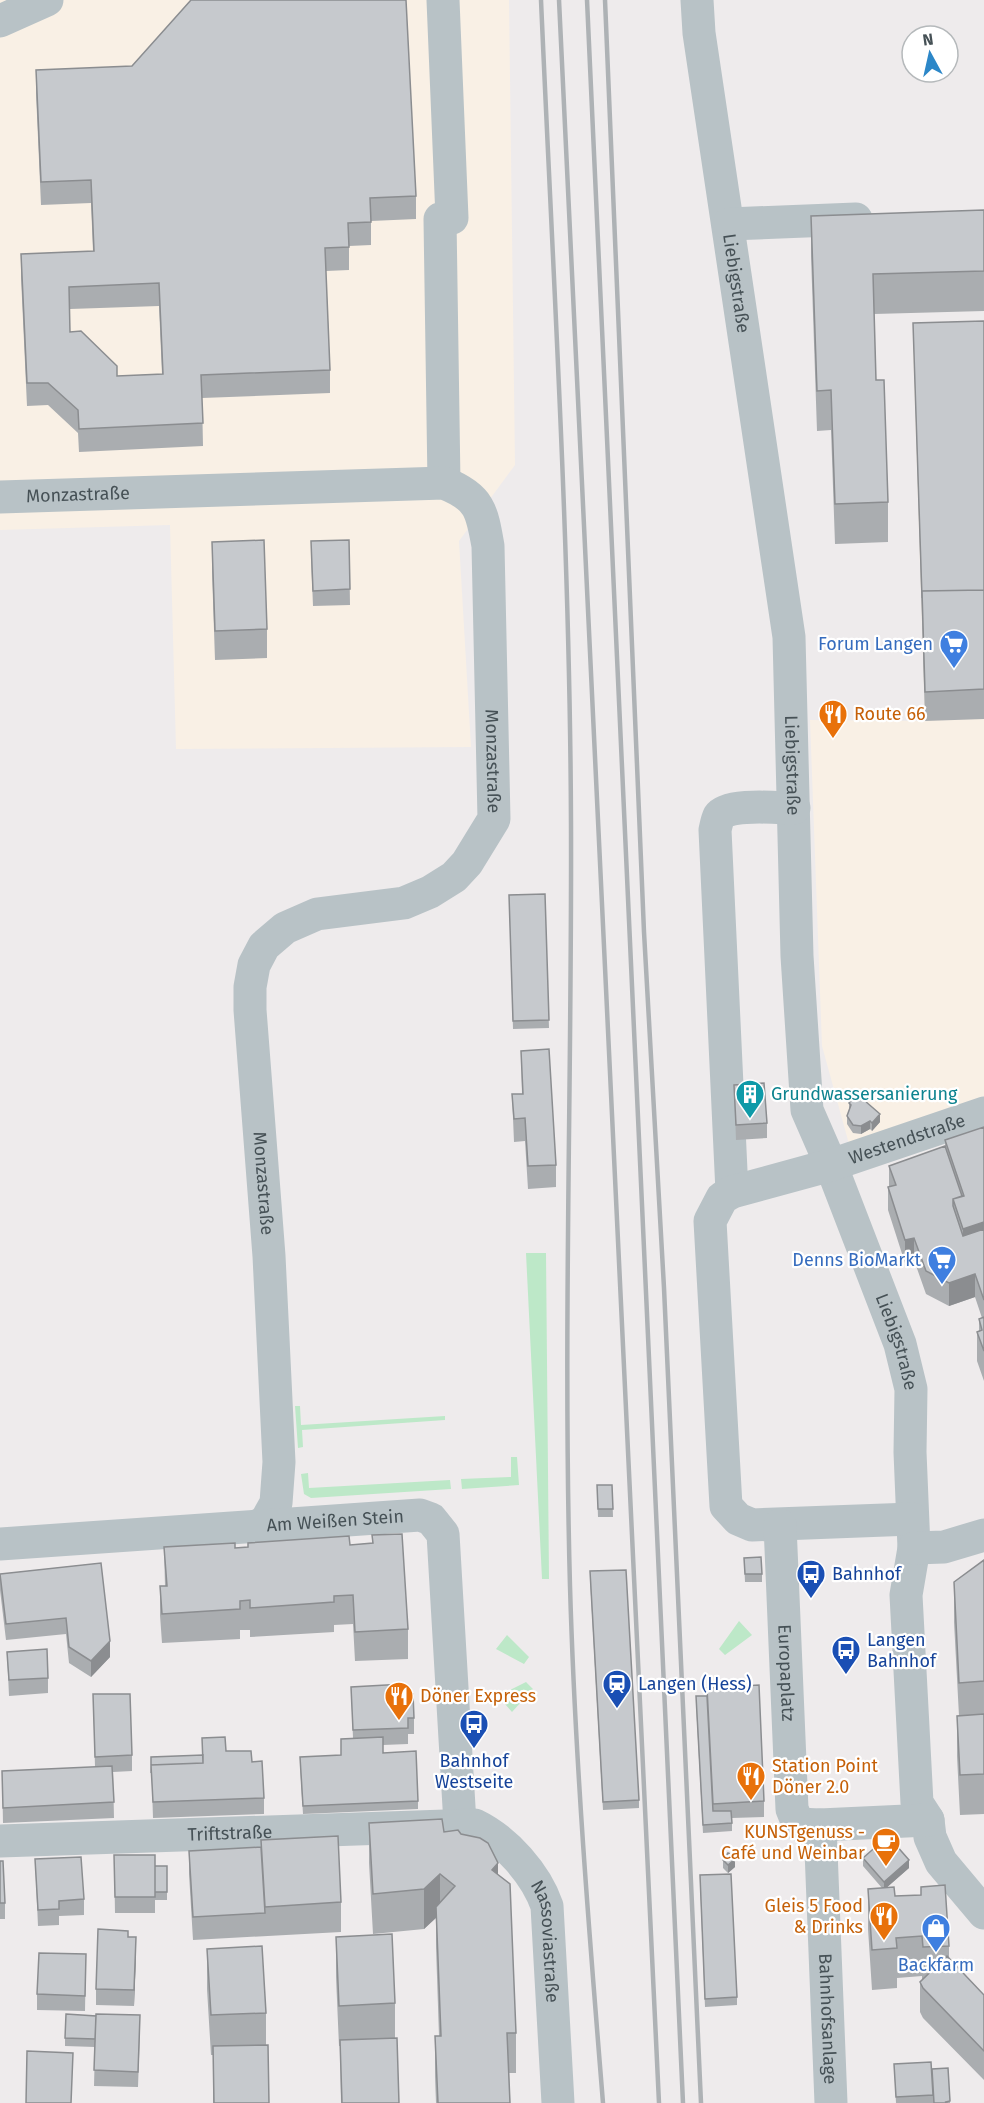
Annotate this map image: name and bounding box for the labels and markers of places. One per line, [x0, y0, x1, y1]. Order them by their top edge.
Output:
supermarket icon: Forum Langen [938, 628, 970, 670]
place label: Forum Langen [818, 633, 933, 655]
restaurant icon: Route 66 [817, 698, 849, 740]
place label: Route 66 [854, 703, 926, 725]
building icon: Grundwassersanierung [734, 1078, 766, 1120]
place label: Grundwassersanierung [771, 1083, 958, 1105]
supermarket icon: Denns BioMarkt [926, 1244, 958, 1286]
place label: Denns BioMarkt [792, 1249, 921, 1271]
bus stop icon: Bahnhof [795, 1558, 827, 1600]
place label: Bahnhof [832, 1563, 903, 1585]
place label: Langen Bahnhof [867, 1629, 938, 1672]
bus stop icon: Langen Bahnhof [830, 1634, 862, 1676]
station icon: Langen (Hess) [601, 1668, 633, 1710]
place label: Langen (Hess) [638, 1673, 752, 1695]
restaurant icon: Döner Express [383, 1680, 415, 1722]
place label: Döner Express [420, 1685, 536, 1707]
bus stop icon: Bahnhof Westseite [458, 1708, 490, 1750]
place label: Bahnhof Westseite [435, 1750, 513, 1793]
place label: Station Point Döner 2.0 [772, 1755, 878, 1798]
restaurant icon: Station Point Döner 2.0 [735, 1760, 767, 1802]
place label: KUNSTgenuss - Café und Weinbar [721, 1821, 865, 1864]
cafe icon: KUNSTgenuss - Café und Weinbar [870, 1826, 902, 1868]
place label: Gleis 5 Food & Drinks [765, 1895, 863, 1938]
restaurant icon: Gleis 5 Food & Drinks [868, 1900, 900, 1942]
shop icon: Backfarm [920, 1912, 952, 1954]
place label: Backfarm [898, 1954, 974, 1976]

